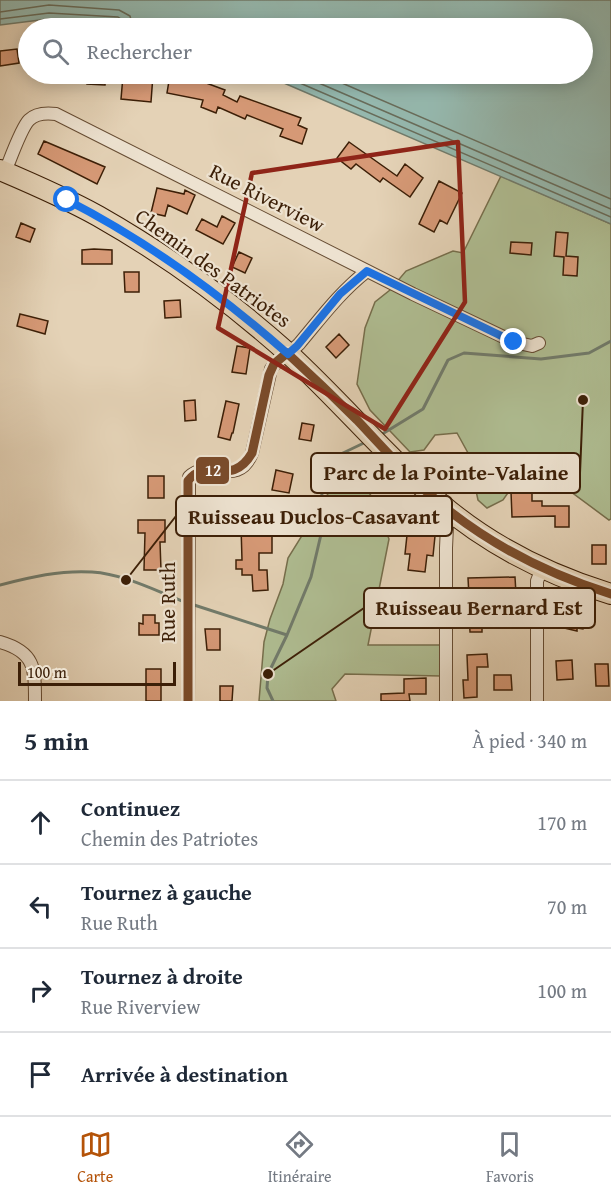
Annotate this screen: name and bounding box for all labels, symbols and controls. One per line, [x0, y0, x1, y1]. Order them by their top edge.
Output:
search box [18, 18, 593, 84]
icon: search [39, 35, 72, 68]
text: Rechercher [87, 35, 192, 67]
street label: Rue Riverview [204, 155, 330, 240]
route start [53, 186, 79, 212]
street label: Chemin des Patriotes [129, 200, 298, 335]
route end [500, 328, 526, 354]
callout: Parc de la Pointe-Valaine [311, 453, 580, 493]
line badge: 12 [195, 456, 230, 485]
text: Parc de la Pointe-Valaine [324, 456, 569, 488]
text: 12 [205, 458, 221, 482]
callout: Ruisseau Duclos-Casavant [176, 496, 452, 536]
text: Ruisseau Duclos-Casavant [188, 500, 441, 532]
street label: Rue Ruth [152, 562, 183, 642]
callout: Ruisseau Bernard Est [364, 588, 595, 628]
text: Ruisseau Bernard Est [375, 591, 583, 623]
scale bar [18, 659, 176, 686]
text: 100 m [27, 660, 67, 684]
text: 5 min [24, 721, 89, 760]
text: À pied · 340 m [472, 726, 587, 755]
text: Continuez [81, 792, 180, 824]
icon: ahead [24, 806, 57, 839]
text: 170 m [537, 808, 587, 837]
text: Chemin des Patriotes [81, 824, 258, 853]
text: Tournez à gauche [81, 876, 252, 908]
icon: left [24, 890, 57, 923]
text: 70 m [547, 892, 587, 921]
text: Rue Ruth [81, 908, 158, 937]
text: Tournez à droite [81, 960, 243, 992]
icon: right [24, 974, 57, 1007]
text: 100 m [537, 976, 587, 1005]
text: Rue Riverview [81, 992, 201, 1021]
icon: arrive [24, 1058, 57, 1091]
text: Arrivée à destination [81, 1058, 288, 1090]
tab: Carte [77, 1128, 113, 1188]
tab: Itinéraire [268, 1128, 332, 1188]
tab: Favoris [486, 1128, 534, 1188]

